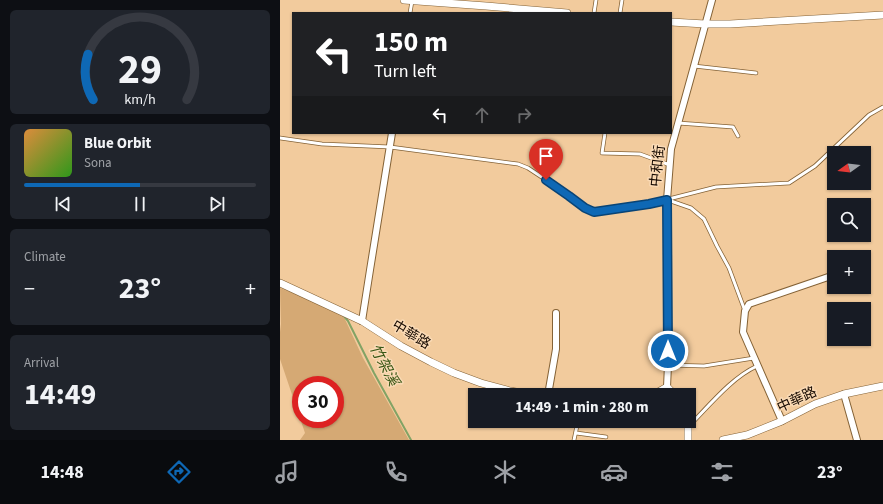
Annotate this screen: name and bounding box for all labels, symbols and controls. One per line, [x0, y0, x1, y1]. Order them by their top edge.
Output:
text: 150 m [374, 22, 448, 62]
icon: left [308, 28, 360, 80]
text: 29 [118, 40, 162, 100]
text: Turn left [374, 59, 436, 84]
text: km/h [124, 89, 156, 110]
icon: left [429, 104, 451, 126]
icon: ahead [471, 104, 493, 126]
icon: right [513, 104, 535, 126]
text: Blue Orbit [84, 133, 151, 154]
pin [529, 139, 563, 180]
street label: 中和街 [646, 144, 670, 188]
icon: arrive [535, 145, 557, 167]
north arrow [827, 146, 871, 190]
map controls [827, 146, 871, 346]
text: Sona [84, 154, 112, 172]
icon: previous [52, 193, 74, 215]
icon: pause [129, 193, 151, 215]
icon: next [206, 193, 228, 215]
button: search [827, 198, 871, 242]
text: Climate [24, 248, 66, 266]
button: + [827, 250, 871, 294]
text: 23° [119, 267, 161, 310]
text: − [24, 273, 35, 305]
text: + [245, 273, 256, 305]
button: − [827, 302, 871, 346]
street label: 中華路 [388, 316, 434, 354]
position arrow [647, 330, 689, 372]
water label: 竹架溪 [364, 340, 405, 392]
text: Arrival [24, 354, 59, 372]
text: 14:49 [24, 373, 96, 416]
speed limit sign: 30 [292, 376, 344, 428]
street label: 中華路 [774, 382, 820, 418]
text: 14:49 · 1 min · 280 m [515, 397, 649, 418]
icon: directions [165, 458, 193, 486]
icon: music [273, 458, 301, 486]
icon: phone [382, 458, 410, 486]
icon: climate [491, 458, 519, 486]
icon: car [600, 458, 628, 486]
icon: filters [708, 458, 736, 486]
text: 14:48 [40, 460, 84, 485]
text: 23° [817, 460, 843, 485]

